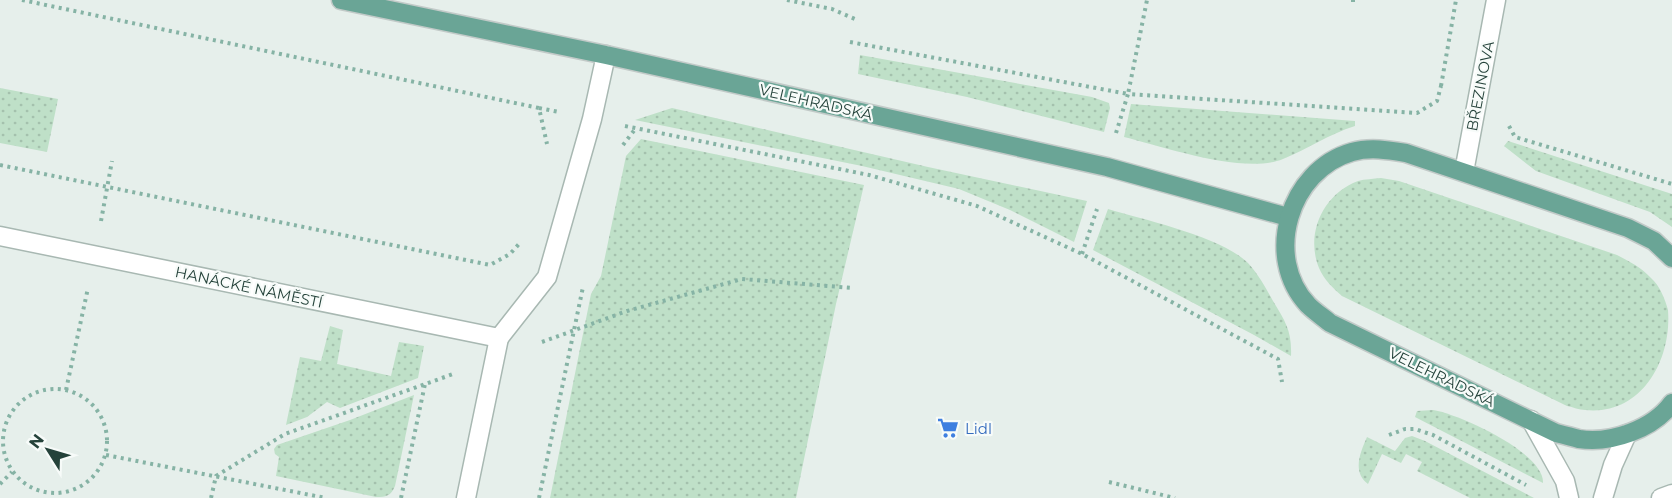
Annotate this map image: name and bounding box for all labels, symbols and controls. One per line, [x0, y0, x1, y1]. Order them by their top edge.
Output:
street label: BŘEZINOVA [1462, 39, 1498, 133]
street label: VELEHRADSKÁ [758, 80, 875, 124]
street label: HANÁCKÉ NÁMĚSTÍ [173, 262, 325, 312]
street label: VELEHRADSKÁ [1386, 343, 1498, 411]
supermarket icon: Lidl [936, 416, 960, 440]
place label: Lidl [965, 419, 992, 438]
north arrow [18, 420, 78, 480]
text: N [25, 430, 48, 452]

